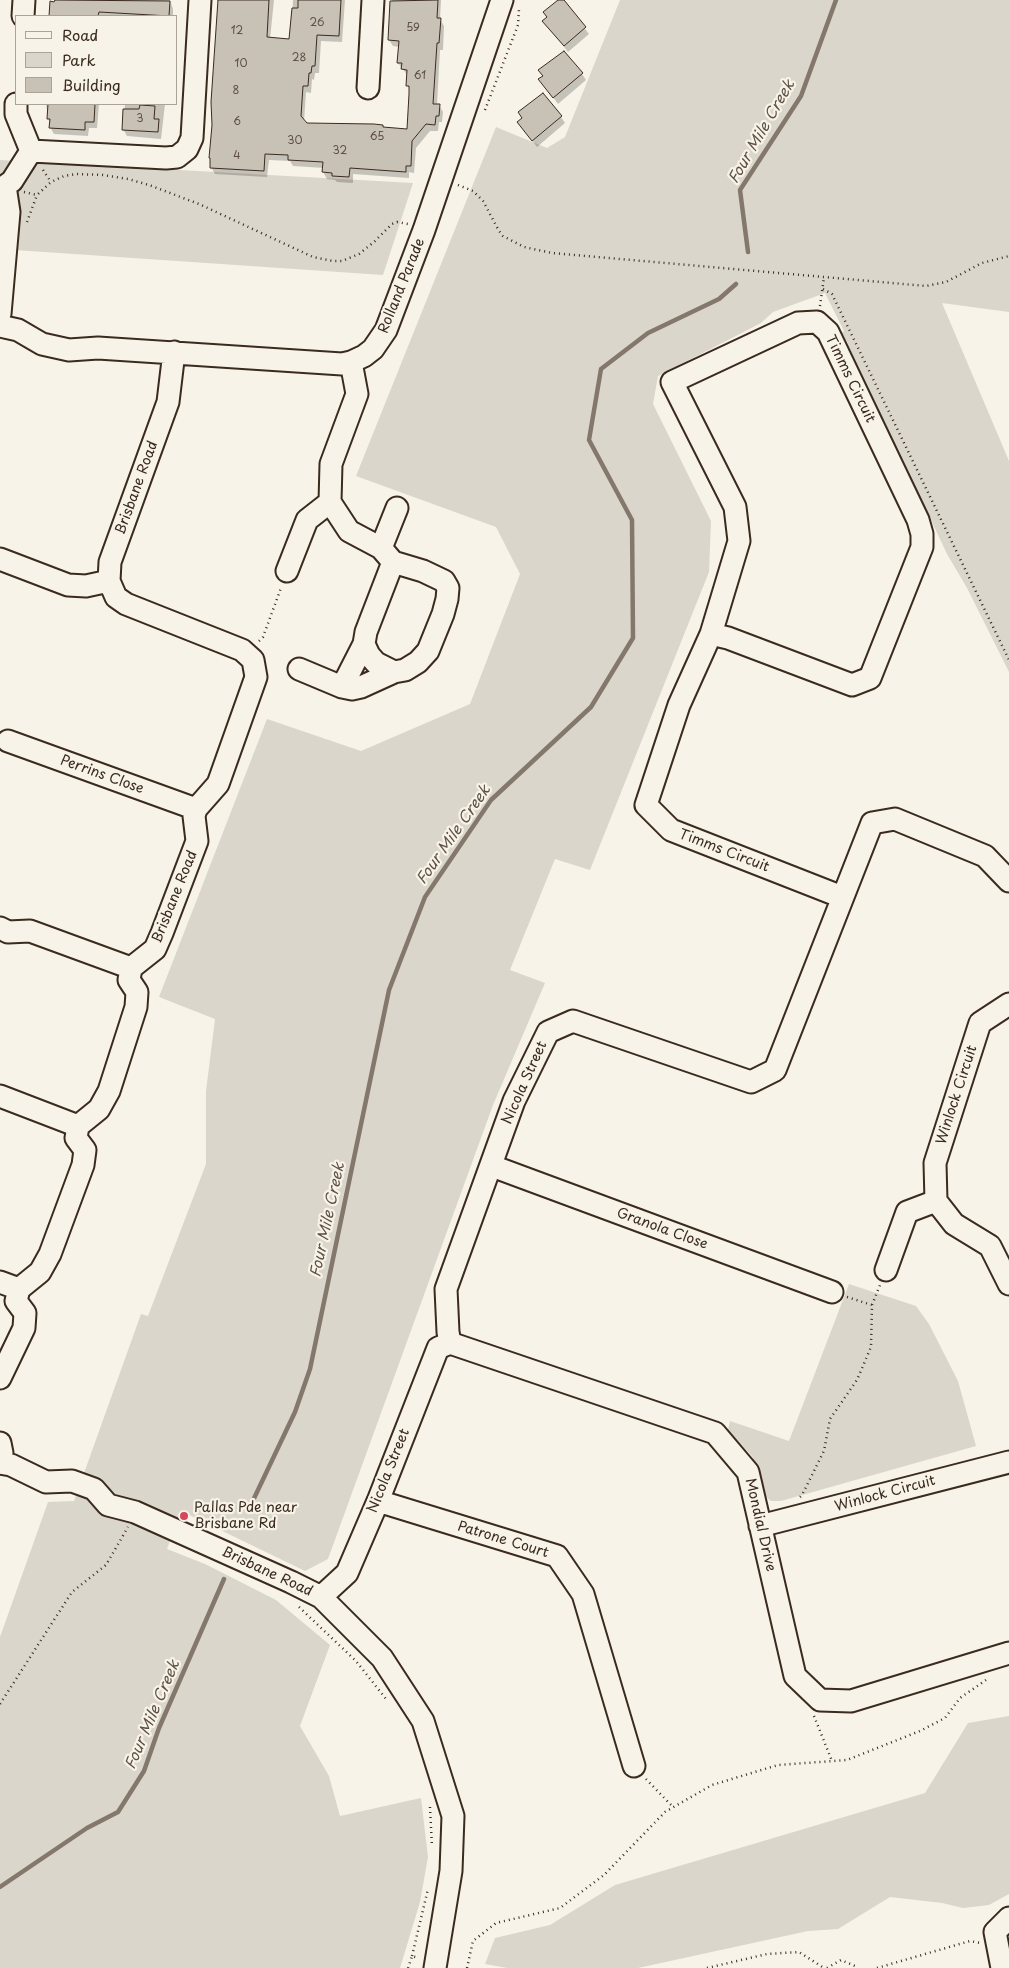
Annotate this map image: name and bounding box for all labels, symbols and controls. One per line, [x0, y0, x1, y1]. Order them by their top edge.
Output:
legend [15, 15, 178, 105]
house number: 26 [309, 16, 325, 30]
house number: 59 [406, 21, 420, 35]
text: Road [62, 23, 98, 46]
house number: 12 [231, 24, 243, 38]
text: Park [62, 48, 96, 71]
house number: 28 [292, 51, 306, 65]
house number: 10 [235, 57, 247, 71]
house number: 61 [414, 69, 426, 83]
text: Building [62, 73, 121, 96]
water label: Four Mile Creek [725, 77, 799, 187]
house number: 8 [233, 84, 239, 98]
house number: 3 [136, 112, 144, 126]
house number: 6 [233, 115, 241, 129]
house number: 65 [370, 130, 384, 144]
house number: 30 [287, 134, 303, 148]
house number: 32 [333, 144, 347, 158]
house number: 4 [233, 149, 241, 163]
street label: Rolland Parade [375, 236, 429, 336]
street label: Timms Circuit [822, 332, 878, 426]
street label: Brisbane Road [112, 439, 162, 537]
street label: Perrins Close [58, 752, 146, 798]
water label: Four Mile Creek [413, 782, 495, 888]
street label: Timms Circuit [676, 826, 772, 876]
street label: Brisbane Road [149, 848, 201, 946]
street label: Nicola Street [499, 1039, 551, 1127]
street label: Winlock Circuit [933, 1043, 981, 1147]
water label: Four Mile Creek [307, 1161, 349, 1279]
street label: Granola Close [614, 1205, 710, 1253]
street label: Nicola Street [364, 1426, 414, 1516]
street label: Winlock Circuit [833, 1472, 937, 1516]
street label: Mondial Drive [741, 1477, 779, 1573]
place label: Pallas Pde near Brisbane Rd [194, 1500, 297, 1532]
marker: Pallas Pde near Brisbane Rd [178, 1510, 190, 1522]
street label: Patrone Court [455, 1518, 551, 1562]
street label: Brisbane Road [219, 1544, 315, 1600]
water label: Four Mile Creek [122, 1658, 184, 1772]

